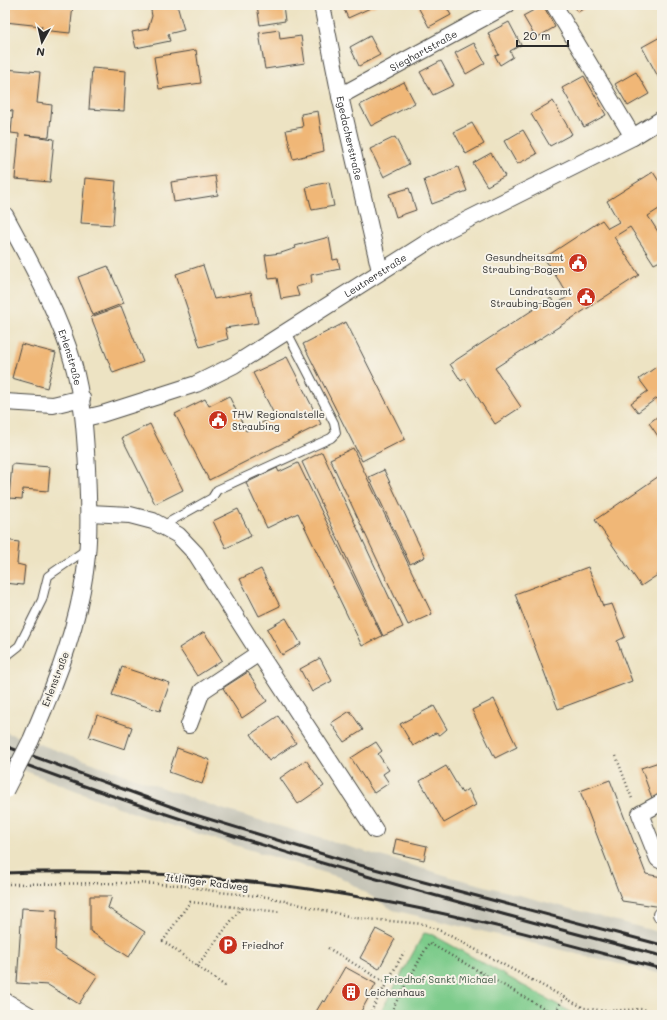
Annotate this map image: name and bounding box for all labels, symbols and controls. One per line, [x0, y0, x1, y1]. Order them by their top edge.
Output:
north arrow [22, 22, 62, 62]
scale bar [517, 22, 568, 48]
street label: Sieghartstraße [387, 26, 460, 75]
text: 20 m [523, 27, 551, 43]
text: N [35, 44, 46, 60]
street label: Egedacherstraße [333, 95, 366, 182]
street label: Leutnerstraße [341, 250, 409, 300]
place label: Gesundheitsamt Straubing-Bogen [483, 250, 564, 276]
public building icon: Gesundheitsamt Straubing-Bogen [567, 252, 589, 274]
place label: Landratsamt Straubing-Bogen [491, 284, 572, 310]
public building icon: Landratsamt Straubing-Bogen [575, 286, 597, 308]
street label: Erlenstraße [55, 327, 85, 387]
place label: THW Regionalstelle Straubing [232, 407, 325, 433]
public building icon: THW Regionalstelle Straubing [207, 409, 229, 431]
street label: Erlenstraße [38, 649, 72, 709]
street label: Ittlinger Radweg [165, 870, 249, 894]
parking icon: Friedhof [217, 934, 239, 956]
place label: Friedhof [242, 938, 285, 952]
park label: Friedhof Sankt Michael [384, 972, 496, 986]
building icon: Leichenhaus [340, 981, 362, 1003]
place label: Leichenhaus [365, 985, 425, 999]

